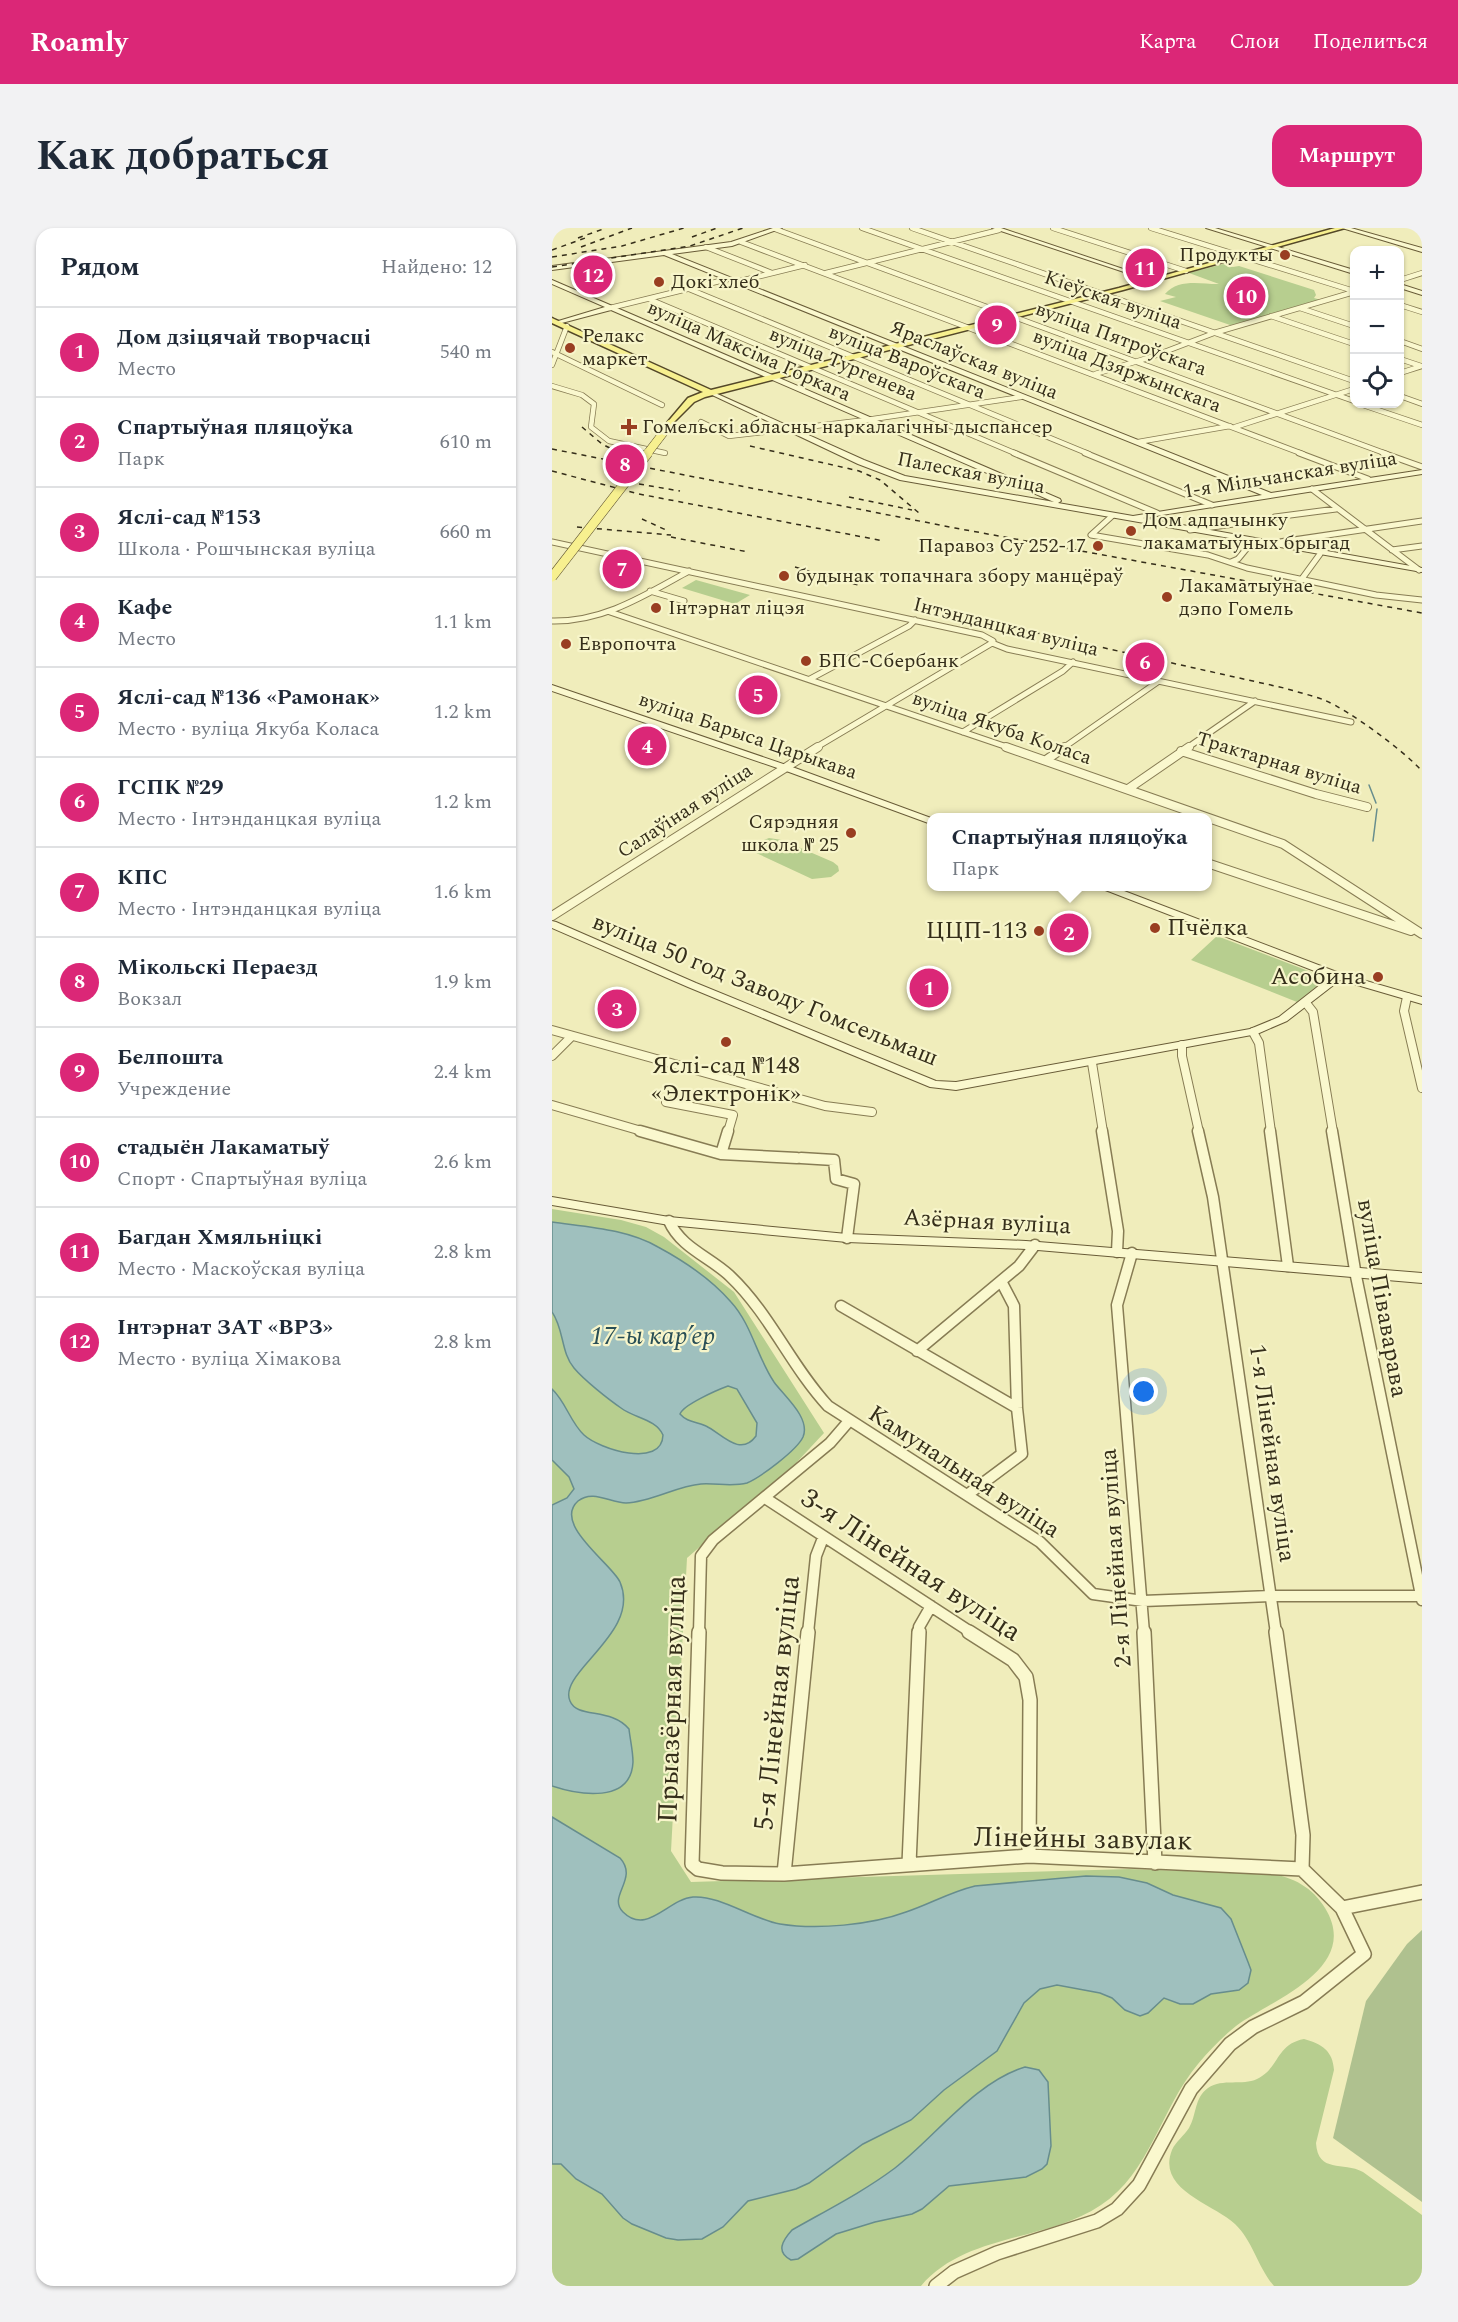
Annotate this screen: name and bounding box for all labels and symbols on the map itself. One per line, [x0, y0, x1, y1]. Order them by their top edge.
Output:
place label: Продукты [1179, 240, 1273, 270]
pin: 11 [1126, 246, 1164, 291]
marker: Продукты [1278, 248, 1292, 262]
pin: 12 [574, 252, 612, 298]
street label: Кіеўская вуліца [1040, 262, 1186, 338]
place label: Докі хлеб [671, 267, 759, 297]
pin: 10 [1226, 274, 1266, 318]
marker: Докі хлеб [652, 275, 666, 289]
street label: вуліца Максіма Горкага [642, 293, 856, 410]
street label: вуліца Пятроўскага [1031, 294, 1211, 384]
pin: 9 [978, 302, 1016, 348]
street label: Яраслаўская вуліца [885, 313, 1063, 408]
street label: вуліца Вароўскага [824, 317, 990, 407]
street label: вуліца Тургенева [764, 319, 922, 409]
place label: Релакс маркет [582, 321, 648, 374]
street label: вуліца Дзяржынскага [1028, 321, 1226, 421]
marker: Релакс маркет [563, 341, 577, 355]
place label: Гомельскі абласны наркалагічны дыспансер [642, 412, 1053, 442]
marker: Гомельскі абласны наркалагічны дыспансер [620, 418, 638, 436]
pin: 8 [606, 442, 644, 486]
street label: 1-я Мільчанская вуліца [1181, 443, 1399, 507]
street label: Палеская вуліца [895, 444, 1048, 502]
place label: Дом адпачынку лакаматыўных брыгад [1143, 505, 1350, 558]
marker: Дом адпачынку лакаматыўных брыгад [1124, 524, 1138, 538]
place label: Паравоз Су 252-17 [918, 531, 1086, 561]
marker: Паравоз Су 252-17 [1091, 539, 1105, 553]
pin: 7 [602, 546, 642, 592]
place label: будынак топачнага збору манцёраў [796, 561, 1124, 591]
marker: будынак топачнага збору манцёраў [777, 569, 791, 583]
place label: Лакаматыўнае дэпо Гомель [1179, 571, 1313, 624]
street label: Інтэнданцкая вуліца [910, 589, 1102, 665]
marker: Лакаматыўнае дэпо Гомель [1160, 590, 1174, 604]
place label: Інтэрнат ліцэя [668, 593, 805, 623]
marker: Інтэрнат ліцэя [649, 601, 663, 615]
place label: Европочта [578, 629, 676, 659]
marker: Европочта [559, 637, 573, 651]
pin: 6 [1126, 640, 1164, 684]
place label: БПС-Сбербанк [818, 646, 959, 676]
marker: БПС-Сбербанк [799, 654, 813, 668]
pin: 5 [738, 672, 778, 718]
street label: вуліца Якуба Коласа [908, 683, 1096, 773]
street label: вуліца Барыса Царыкава [635, 684, 862, 788]
pin: 4 [628, 724, 667, 768]
street label: Трактарная вуліца [1193, 724, 1366, 803]
street label: Салаўіная вуліца [611, 756, 759, 866]
place label: Сярэдняя школа № 25 [741, 807, 839, 860]
marker: Сярэдняя школа № 25 [844, 826, 858, 840]
street label: вуліца 50 год Заводу Гомсельмаш [587, 904, 943, 1076]
pin: 2 [1050, 910, 1088, 956]
place label: Пчёлка [1167, 910, 1248, 946]
place label: ЦЦП-113 [926, 913, 1027, 949]
marker: Пчёлка [1148, 921, 1162, 935]
marker: ЦЦП-113 [1032, 924, 1046, 938]
place label: Асобина [1271, 959, 1366, 995]
pin: 1 [910, 966, 949, 1011]
marker: Асобина [1371, 970, 1385, 984]
pin: 3 [598, 986, 636, 1032]
marker: Яслі-сад №148 «Электронік» [719, 1035, 733, 1049]
place label: Яслі-сад №148 «Электронік» [651, 1048, 801, 1112]
street label: вуліца Піваварава [1347, 1196, 1417, 1400]
street label: Азёрная вуліца [902, 1200, 1072, 1244]
water label: 17-ы кар’ер [590, 1316, 716, 1356]
street label: 1-я Лінейная вуліца [1239, 1342, 1305, 1565]
your location [1129, 1377, 1158, 1406]
street label: Камунальная вуліца [861, 1396, 1067, 1548]
street label: 2-я Лінейная вуліца [1090, 1447, 1142, 1669]
street label: 3-я Лінейная вуліца [792, 1477, 1030, 1653]
street label: 5-я Лінейная вуліца [742, 1573, 812, 1833]
street label: Прыазёрная вуліца [646, 1574, 698, 1824]
street label: Лінейны завулак [973, 1816, 1193, 1862]

